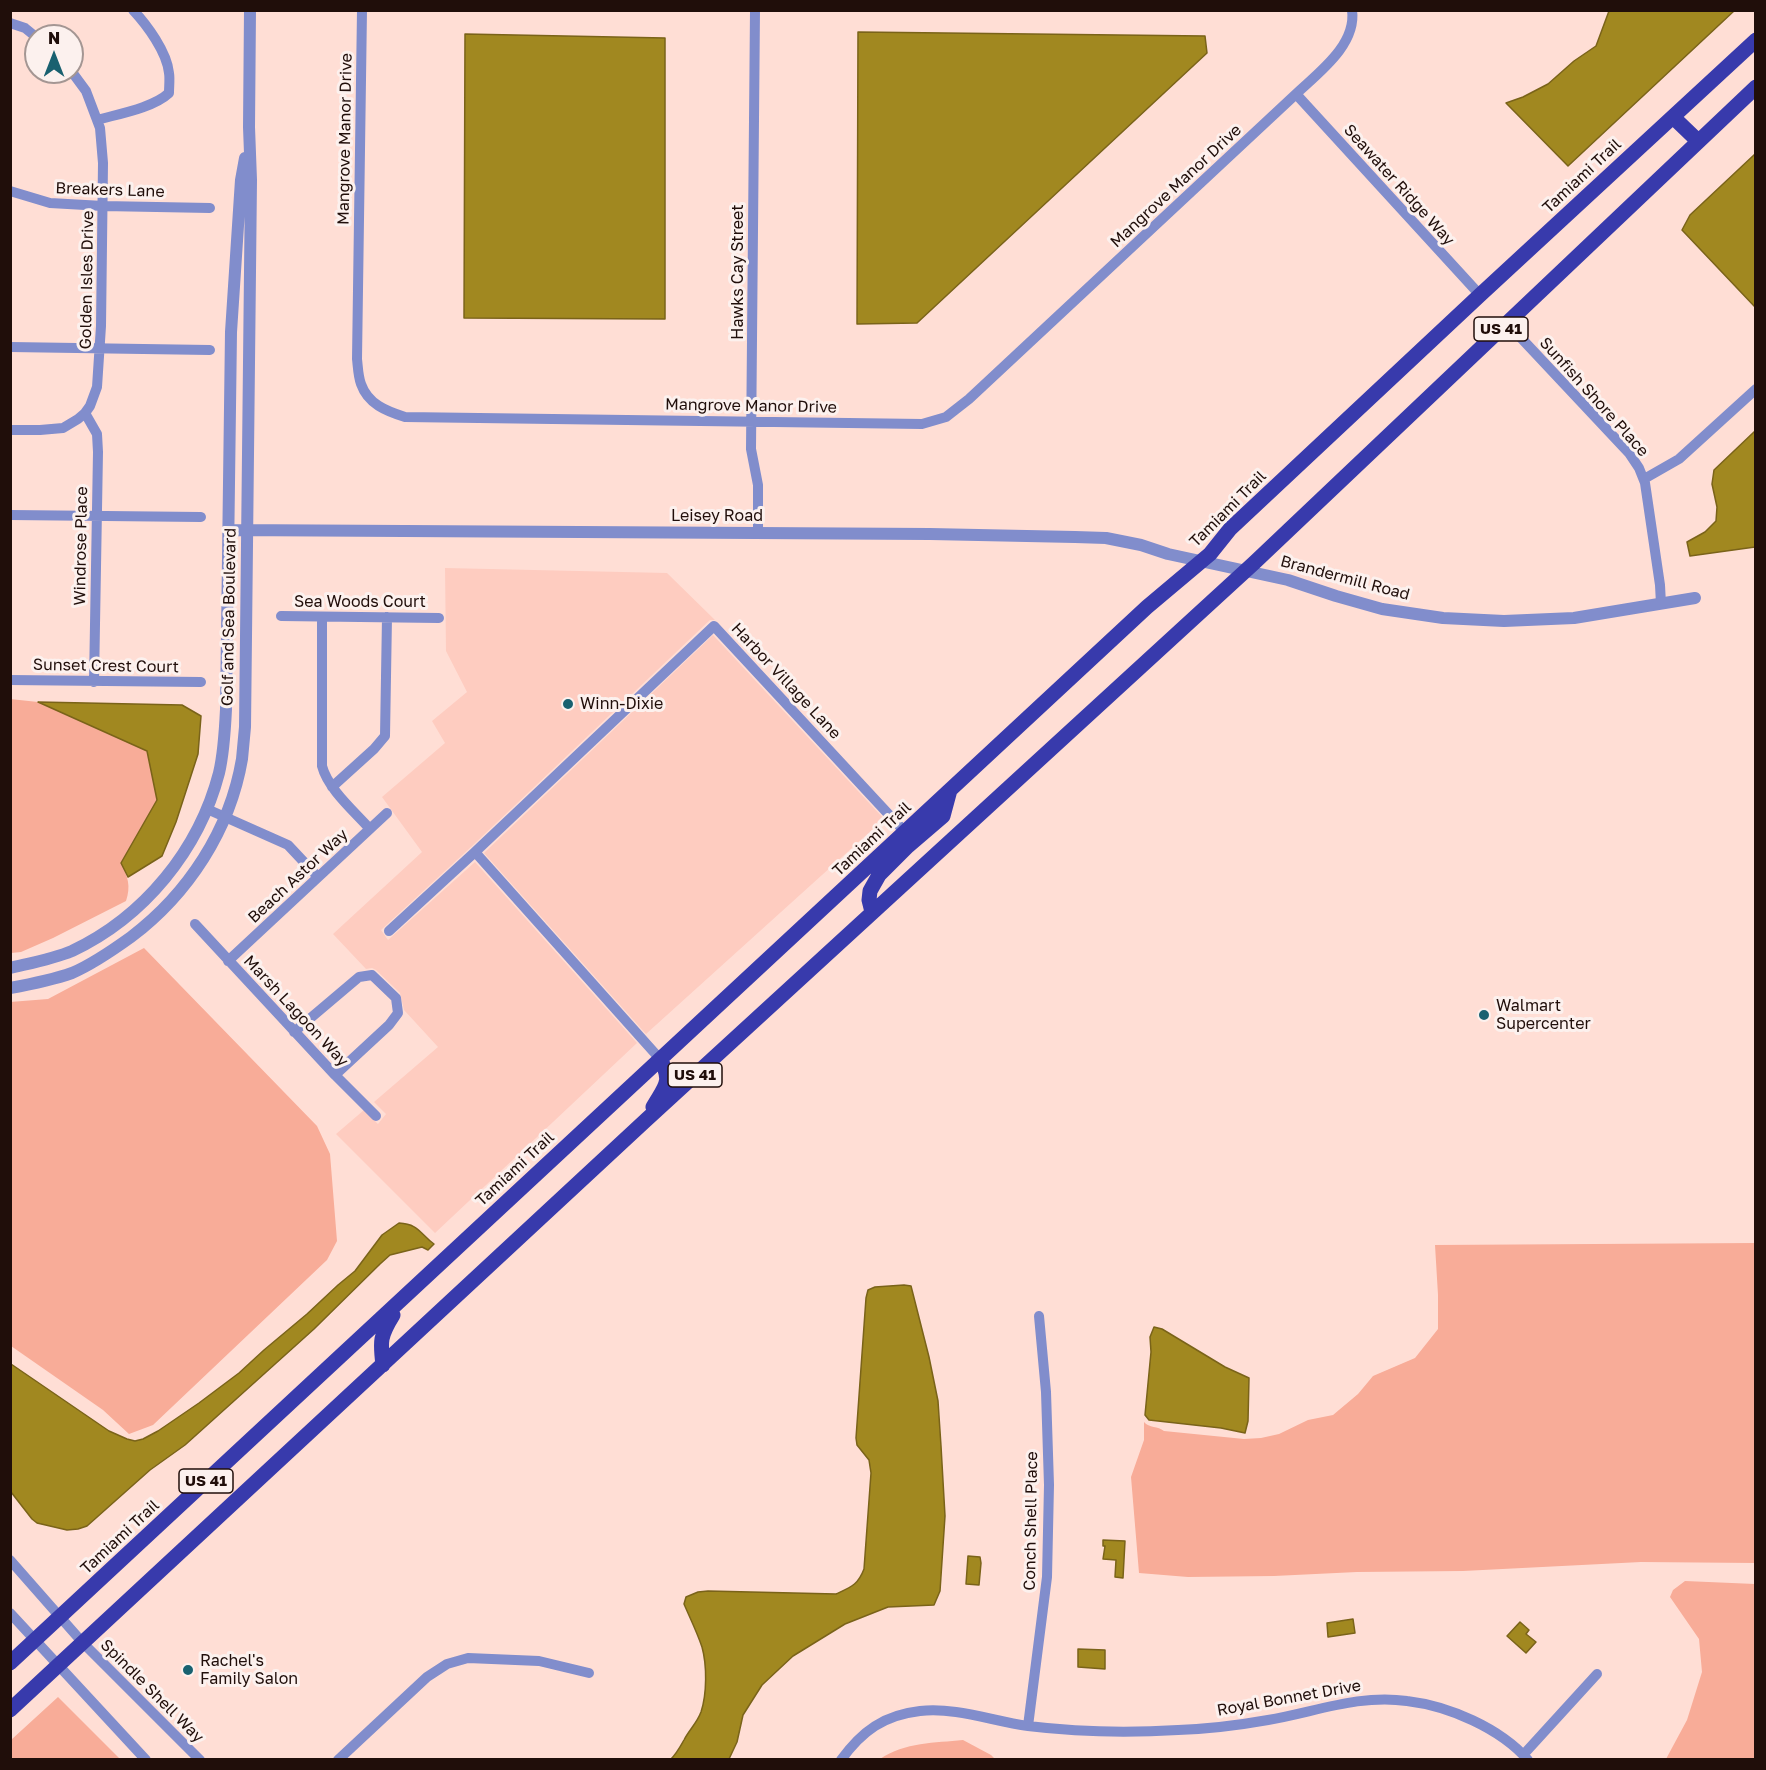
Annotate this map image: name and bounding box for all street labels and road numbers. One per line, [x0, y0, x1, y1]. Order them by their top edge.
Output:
street label: Mangrove Manor Drive [334, 53, 356, 225]
street label: Mangrove Manor Drive [1107, 120, 1245, 252]
street label: Seawater Ridge Way [1340, 120, 1458, 250]
street label: Tamiami Trail [1539, 135, 1625, 217]
street label: Breakers Lane [55, 178, 165, 202]
street label: Hawks Cay Street [728, 204, 748, 340]
street label: Golden Isles Drive [76, 211, 98, 349]
road number: US 41 [1474, 317, 1528, 341]
street label: Sunfish Shore Place [1535, 333, 1653, 461]
street label: Mangrove Manor Drive [665, 395, 837, 417]
street label: Tamiami Trail [1186, 467, 1270, 551]
street label: Windrose Place [70, 486, 92, 606]
street label: Leisey Road [671, 506, 763, 526]
street label: Golf and Sea Boulevard [218, 528, 240, 706]
street label: Brandermill Road [1278, 552, 1412, 604]
street label: Sea Woods Court [294, 592, 426, 612]
street label: Harbor Village Lane [727, 619, 845, 743]
street label: Sunset Crest Court [33, 655, 179, 677]
street label: Tamiami Trail [829, 798, 915, 880]
street label: Beach Astor Way [244, 825, 352, 927]
street label: Marsh Lagoon Way [240, 951, 352, 1071]
road number: US 41 [668, 1063, 722, 1087]
street label: Tamiami Trail [472, 1128, 558, 1210]
street label: Conch Shell Place [1020, 1451, 1042, 1591]
road number: US 41 [179, 1469, 233, 1493]
street label: Tamiami Trail [77, 1496, 163, 1578]
street label: Spindle Shell Way [96, 1635, 208, 1747]
street label: Royal Bonnet Drive [1215, 1676, 1363, 1720]

